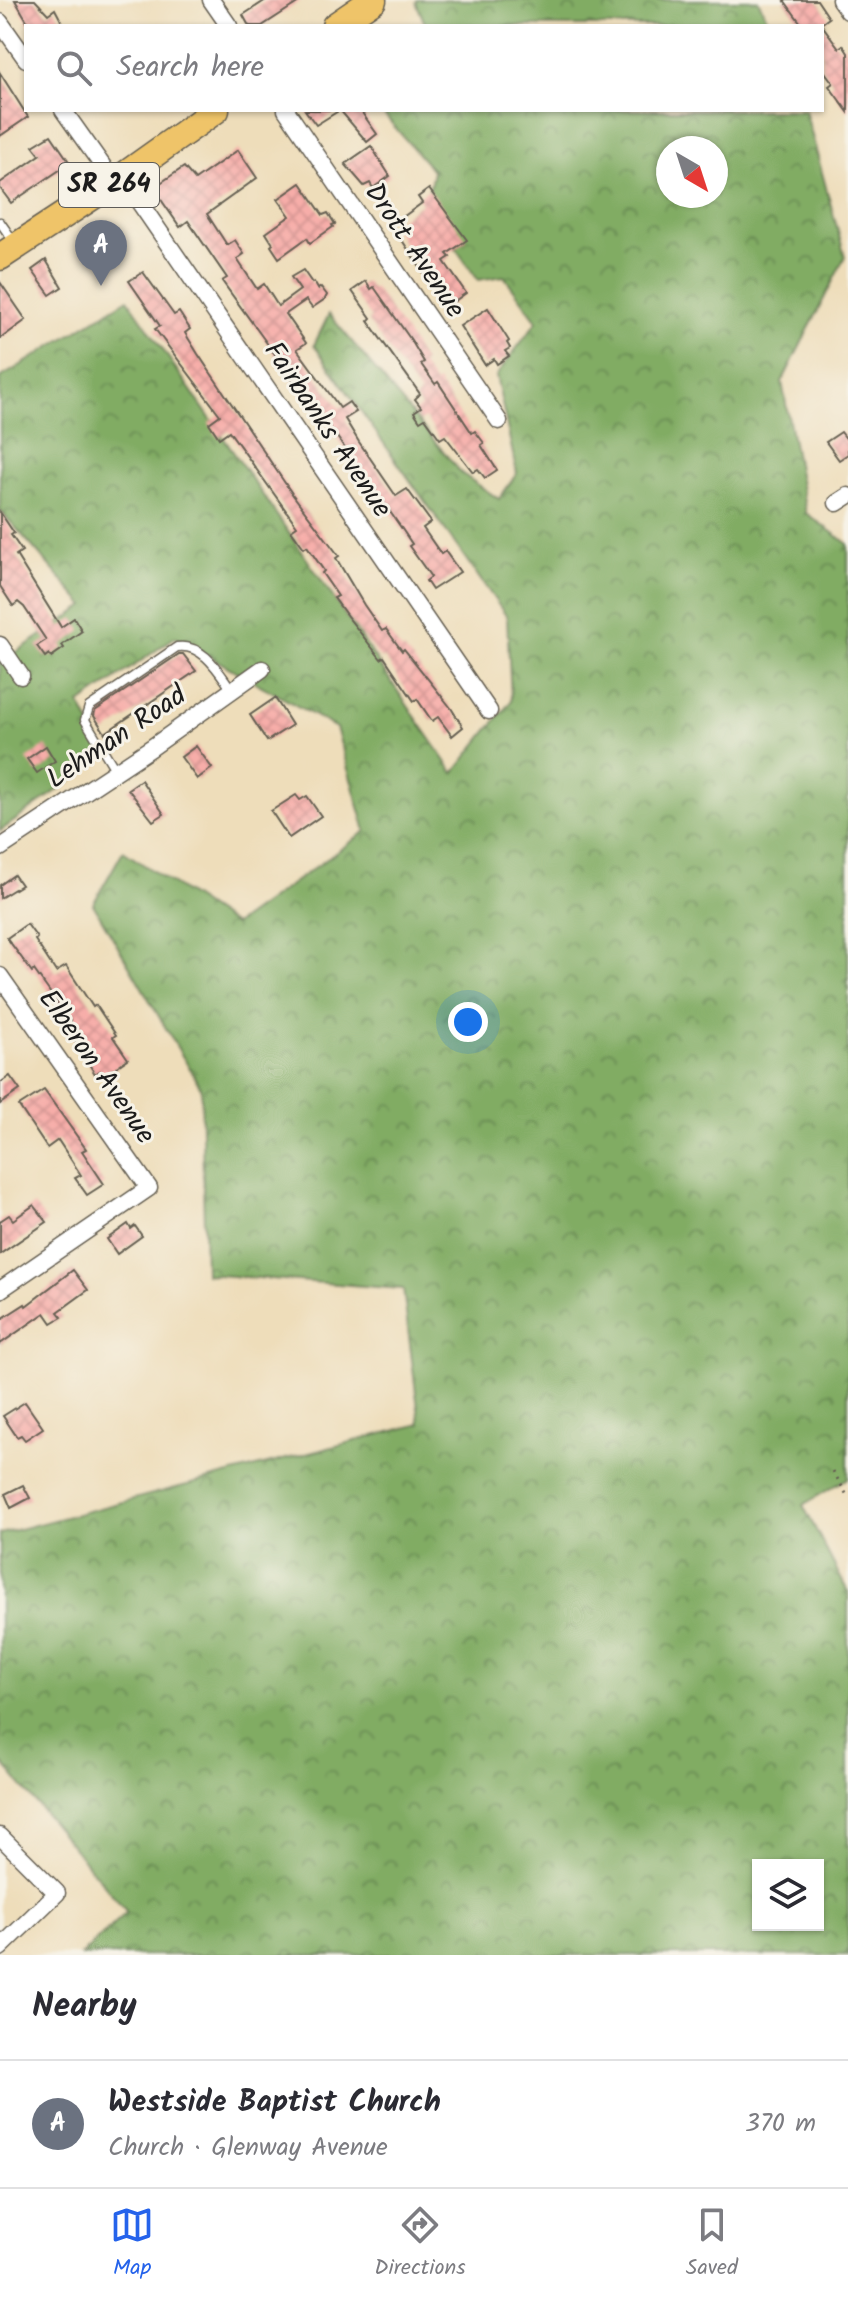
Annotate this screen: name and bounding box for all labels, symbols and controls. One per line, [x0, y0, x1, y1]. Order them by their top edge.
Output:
search box [24, 24, 824, 112]
text: Search here [116, 44, 264, 92]
icon: search [52, 46, 96, 90]
north arrow [656, 136, 728, 208]
road number: SR 264 [59, 163, 159, 207]
street label: Drott Avenue [352, 174, 476, 328]
pin: A [75, 220, 127, 286]
street label: Fairbanks Avenue [251, 332, 403, 528]
street label: Lehman Road [38, 674, 197, 802]
street label: Elberon Avenue [26, 980, 167, 1154]
your location [448, 1002, 488, 1042]
map controls [752, 1859, 824, 1931]
button: layers [752, 1859, 824, 1931]
text: Nearby [32, 1980, 137, 2034]
text: Westside Baptist Church [108, 2079, 441, 2127]
text: A [50, 2103, 66, 2145]
text: 370 m [745, 2103, 816, 2145]
text: Church · Glenway Avenue [108, 2127, 388, 2169]
tab: Map [110, 2203, 154, 2286]
tab: Directions [374, 2203, 466, 2286]
tab: Saved [686, 2203, 738, 2286]

